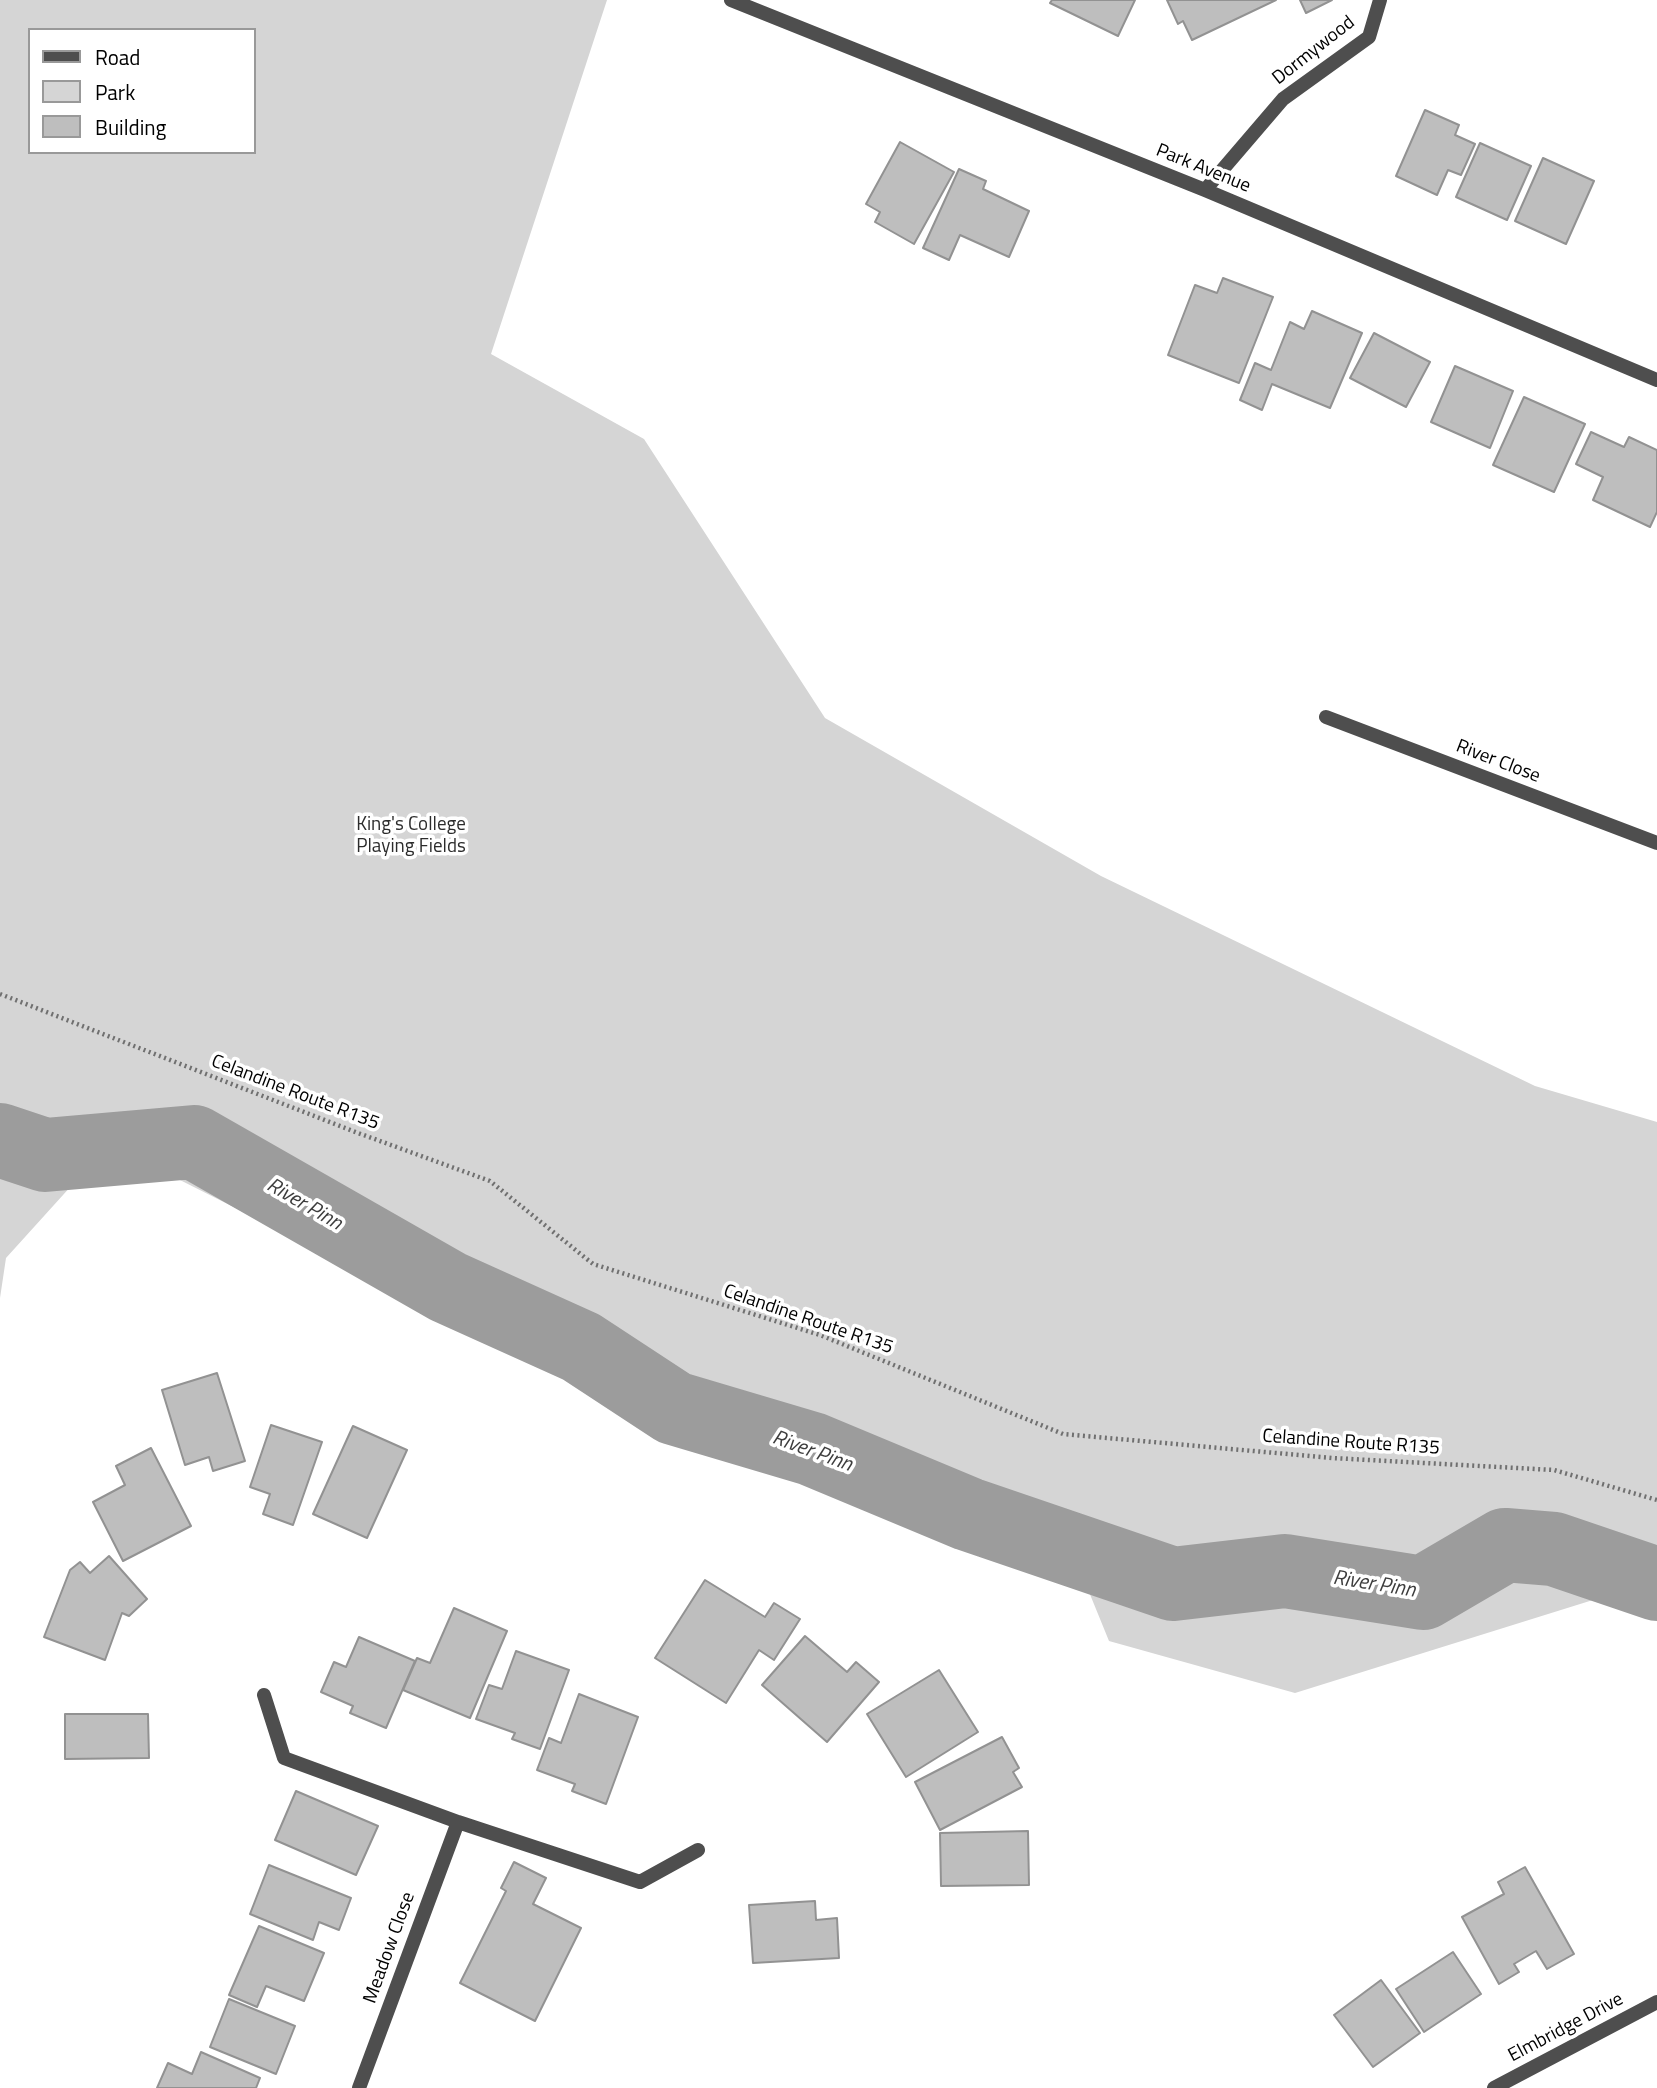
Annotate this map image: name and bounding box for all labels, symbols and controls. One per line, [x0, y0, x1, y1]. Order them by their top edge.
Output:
street label: Dormywood [1268, 12, 1360, 90]
legend [28, 28, 256, 154]
text: Road [95, 41, 140, 73]
text: Park [95, 76, 135, 108]
text: Building [95, 111, 166, 143]
street label: Park Avenue [1152, 140, 1254, 198]
street label: River Close [1453, 736, 1543, 788]
park label: King's College Playing Fields [356, 814, 466, 858]
street label: Celandine Route R135 [208, 1051, 382, 1135]
water label: River Pinn [262, 1173, 346, 1237]
street label: Celandine Route R135 [720, 1280, 896, 1360]
street label: Celandine Route R135 [1262, 1425, 1440, 1461]
water label: River Pinn [769, 1426, 855, 1478]
water label: River Pinn [1331, 1566, 1417, 1604]
street label: Meadow Close [359, 1889, 421, 2007]
street label: Elmbridge Drive [1505, 1988, 1627, 2068]

